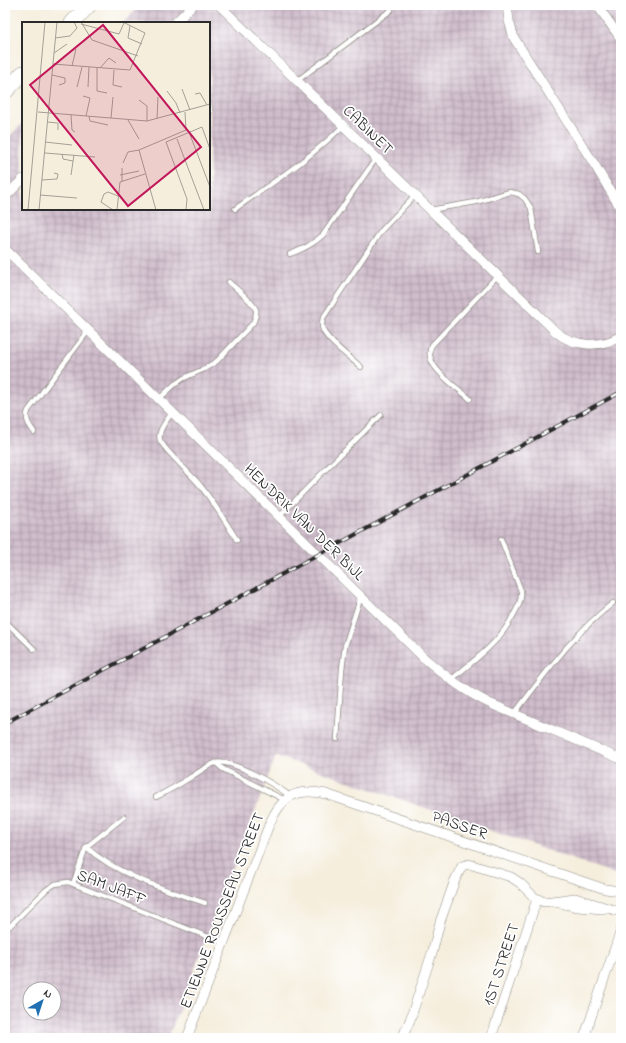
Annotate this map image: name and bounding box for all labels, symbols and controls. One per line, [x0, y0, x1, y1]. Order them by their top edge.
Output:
inset map [22, 22, 210, 210]
street label: CABINET [337, 100, 399, 161]
street label: HENDRIK VAN DER BIJL [238, 458, 369, 587]
street label: PASSER [428, 805, 490, 847]
street label: ETIENNE ROUSSEAU STREET [174, 809, 271, 1012]
street label: SAM JAFF [73, 864, 150, 912]
street label: 1ST STREET [477, 920, 527, 1009]
north arrow [22, 981, 62, 1021]
text: N [40, 985, 56, 1003]

